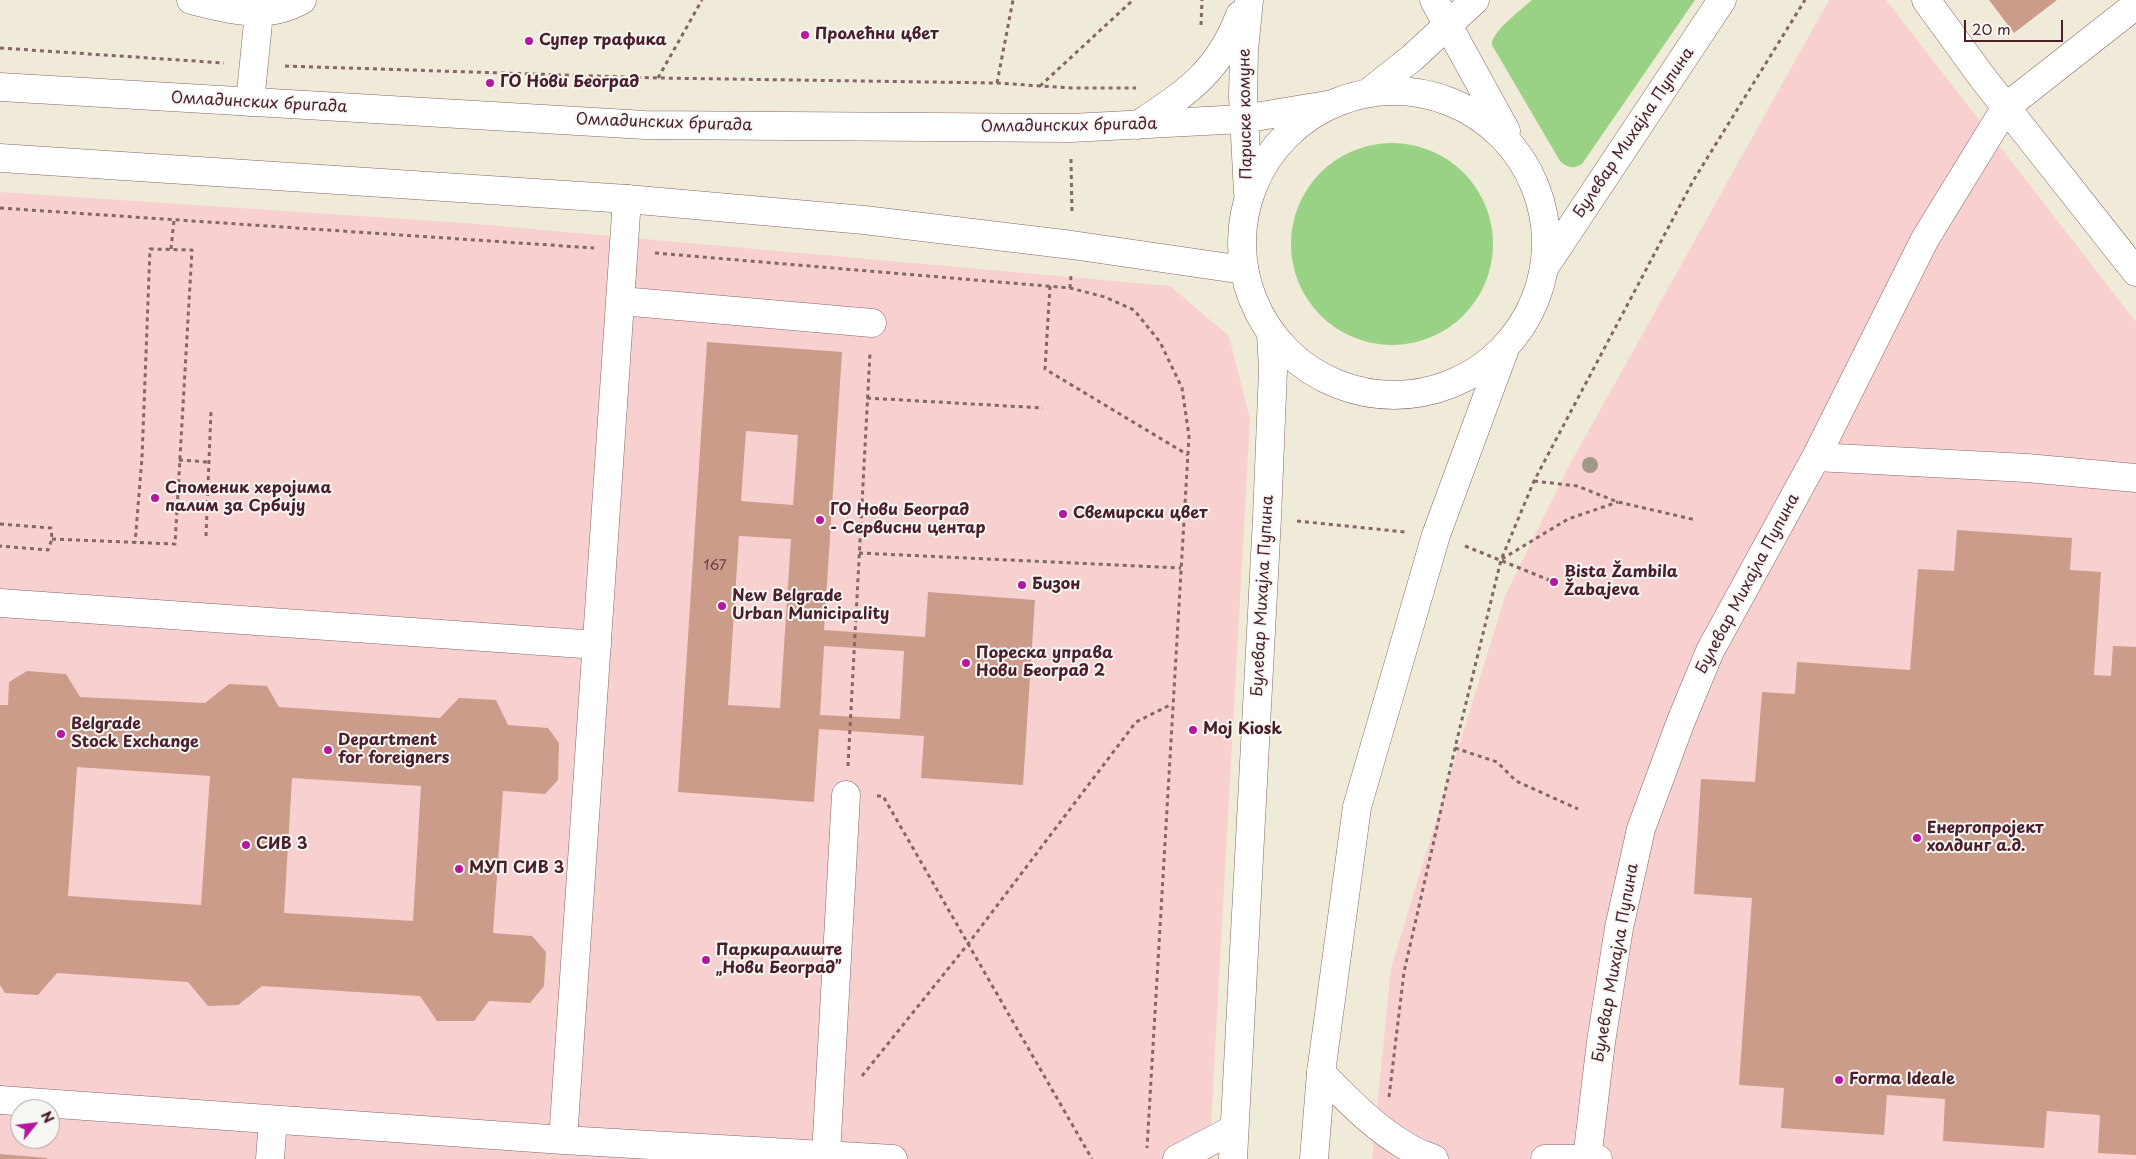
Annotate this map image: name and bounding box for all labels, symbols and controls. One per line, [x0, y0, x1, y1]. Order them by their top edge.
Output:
scale bar [1966, 10, 2065, 42]
text: 20 m [1972, 17, 2011, 40]
place label: Пролећни цвет [815, 25, 939, 45]
marker: Пролећни цвет [799, 29, 811, 41]
place label: Супер трафика [539, 31, 667, 51]
marker: Супер трафика [523, 35, 535, 47]
street label: Булевар Михајла Пупина [1570, 44, 1698, 222]
street label: Париске комуне [1235, 48, 1257, 180]
place label: ГО Нови Београд [500, 73, 639, 93]
marker: ГО Нови Београд [484, 77, 496, 89]
street label: Омладинских бригада [170, 89, 348, 117]
street label: Омладинских бригада [575, 110, 753, 136]
street label: Омладинских бригада [981, 115, 1157, 137]
place label: Споменик херојима палим за Србију [165, 479, 332, 517]
street label: Булевар Михајла Пупина [1692, 490, 1804, 678]
marker: Споменик херојима палим за Србију [149, 492, 161, 504]
street label: Булевар Михајла Пупина [1248, 495, 1278, 697]
place label: ГО Нови Београд - Сервисни центар [830, 501, 986, 539]
place label: Свемирски цвет [1073, 504, 1208, 524]
marker: Свемирски цвет [1057, 508, 1069, 520]
marker: ГО Нови Београд - Сервисни центар [814, 514, 826, 526]
house number: 167 [703, 558, 727, 574]
place label: Bista Žambila Žabajeva [1564, 563, 1678, 601]
place label: Бизон [1032, 575, 1080, 595]
marker: Bista Žambila Žabajeva [1548, 576, 1560, 588]
marker: Бизон [1016, 579, 1028, 591]
place label: New Belgrade Urban Municipality [732, 587, 889, 625]
marker: New Belgrade Urban Municipality [716, 600, 728, 612]
place label: Пореска управа Нови Београд 2 [976, 644, 1113, 682]
marker: Пореска управа Нови Београд 2 [960, 657, 972, 669]
place label: Belgrade Stock Exchange [71, 715, 199, 753]
place label: Moj Kiosk [1203, 720, 1282, 740]
marker: Moj Kiosk [1187, 724, 1199, 736]
marker: Belgrade Stock Exchange [55, 728, 67, 740]
place label: Department for foreigners [338, 731, 449, 769]
marker: Department for foreigners [322, 744, 334, 756]
place label: Енергопројект холдинг а.д. [1927, 819, 2044, 857]
marker: Енергопројект холдинг а.д. [1911, 832, 1923, 844]
place label: СИВ 3 [256, 835, 307, 855]
marker: СИВ 3 [240, 839, 252, 851]
place label: МУП СИВ 3 [469, 859, 564, 879]
street label: Булевар Михајла Пупина [1589, 862, 1643, 1064]
marker: МУП СИВ 3 [453, 863, 465, 875]
place label: Паркиралиште „Нови Београд” [716, 941, 842, 979]
marker: Паркиралиште „Нови Београд” [700, 954, 712, 966]
place label: Forma Ideale [1849, 1070, 1955, 1090]
marker: Forma Ideale [1833, 1074, 1845, 1086]
north arrow [10, 1099, 60, 1149]
text: N [36, 1107, 60, 1127]

